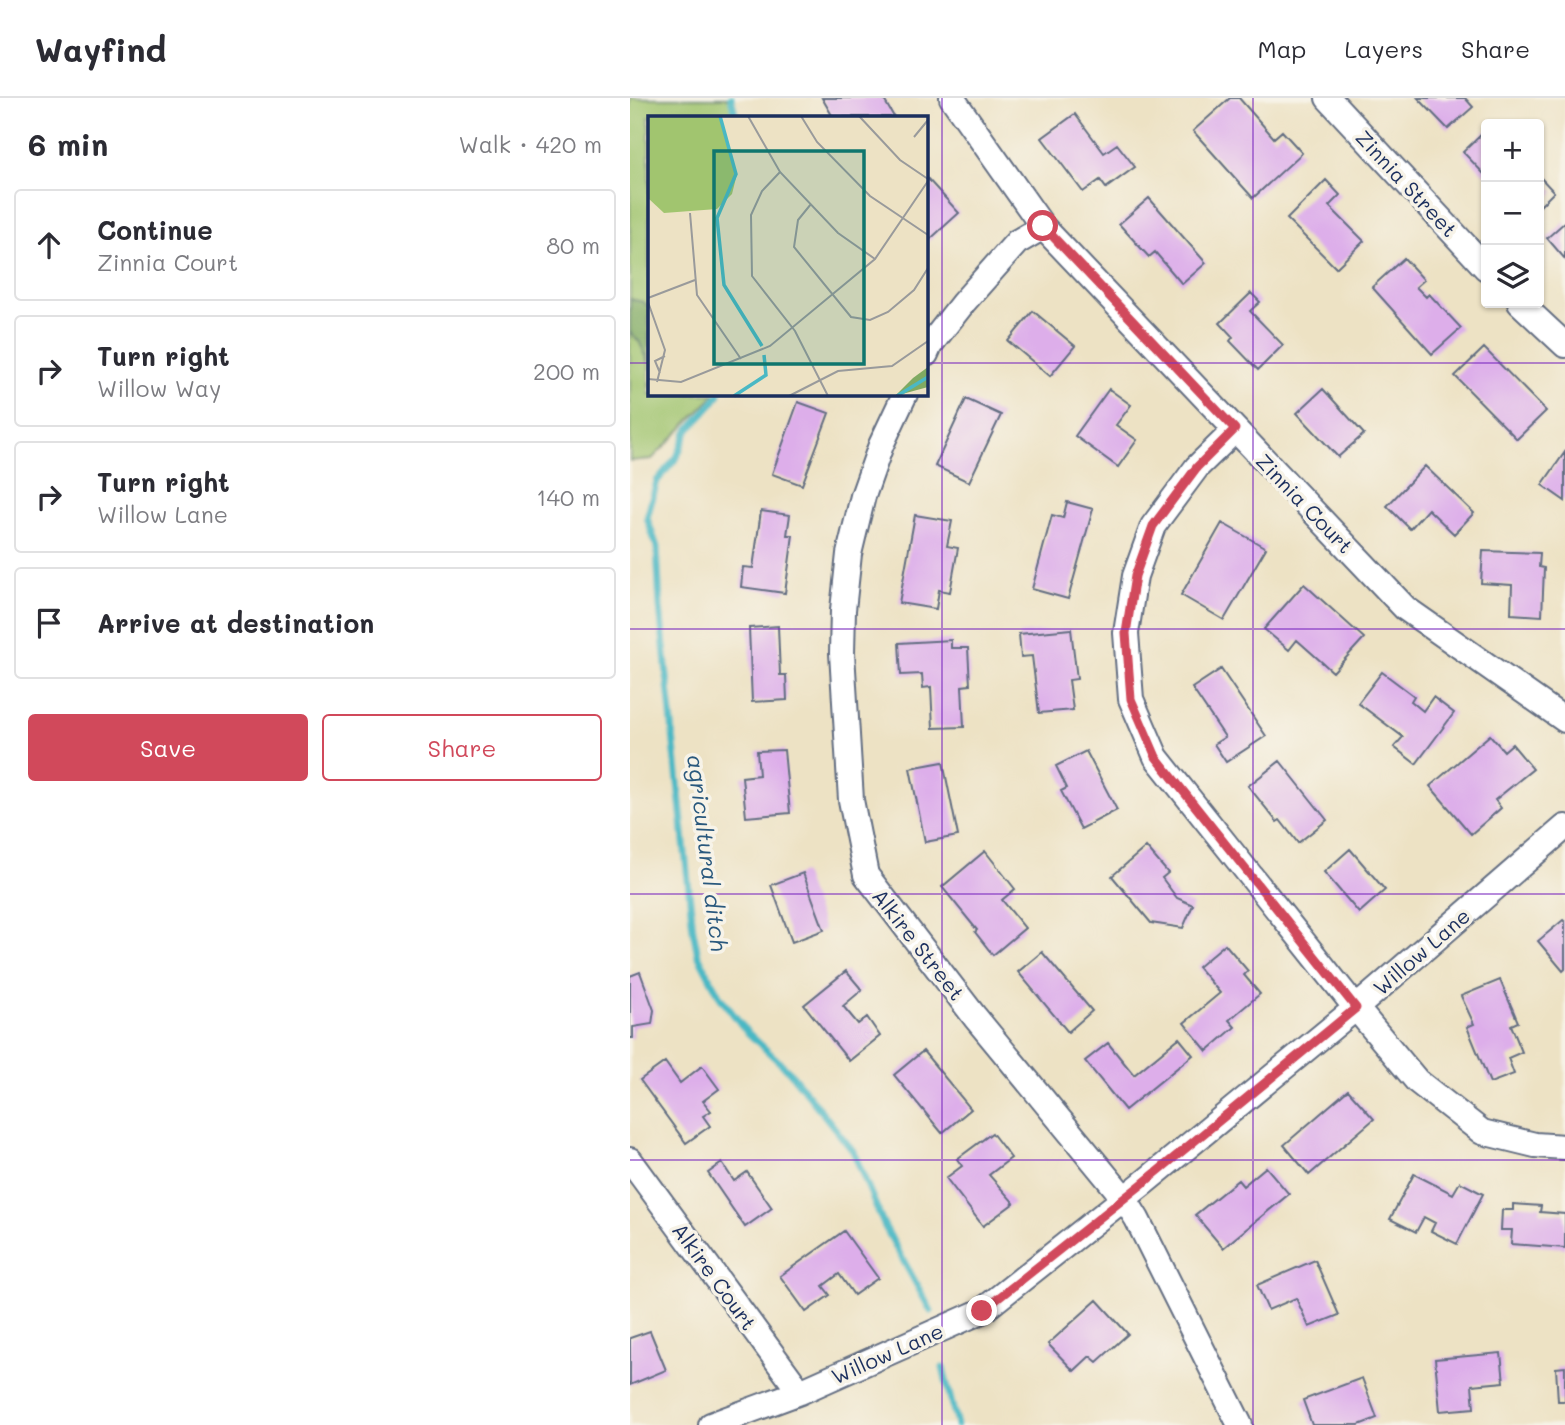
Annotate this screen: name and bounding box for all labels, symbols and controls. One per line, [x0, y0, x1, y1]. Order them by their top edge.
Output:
text: Wayfind [35, 27, 166, 70]
text: Map [1258, 33, 1306, 64]
text: Layers [1344, 33, 1423, 64]
text: Share [1461, 33, 1530, 64]
inset map [648, 116, 928, 396]
map controls [1481, 119, 1544, 308]
button: + [1481, 119, 1544, 182]
text: 6 min [28, 124, 108, 164]
street label: Zinnia Street [1350, 124, 1464, 242]
text: Walk · 420 m [459, 129, 602, 159]
button: − [1481, 182, 1544, 245]
route start [1027, 210, 1058, 241]
text: Continue [97, 213, 213, 247]
icon: ahead [30, 226, 68, 264]
text: 80 m [546, 230, 600, 260]
button: layers [1481, 245, 1544, 308]
text: Zinnia Court [97, 247, 238, 277]
text: Turn right [97, 339, 230, 373]
icon: right [30, 352, 68, 390]
text: 200 m [533, 356, 600, 386]
text: Willow Way [97, 373, 221, 403]
street label: Zinnia Court [1251, 447, 1359, 559]
text: Turn right [97, 465, 230, 499]
icon: right [30, 478, 68, 516]
text: 140 m [536, 482, 600, 512]
text: Willow Lane [97, 499, 228, 529]
icon: arrive [30, 604, 68, 642]
text: Arrive at destination [97, 606, 374, 640]
button: Save [28, 714, 308, 781]
button: Share [322, 714, 602, 781]
water label: agricultural ditch [681, 753, 735, 953]
street label: Alkire Street [867, 883, 971, 1005]
street label: Willow Lane [1367, 902, 1475, 1000]
street label: Alkire Court [667, 1217, 763, 1335]
route end [966, 1295, 997, 1326]
street label: Willow Lane [827, 1316, 947, 1390]

